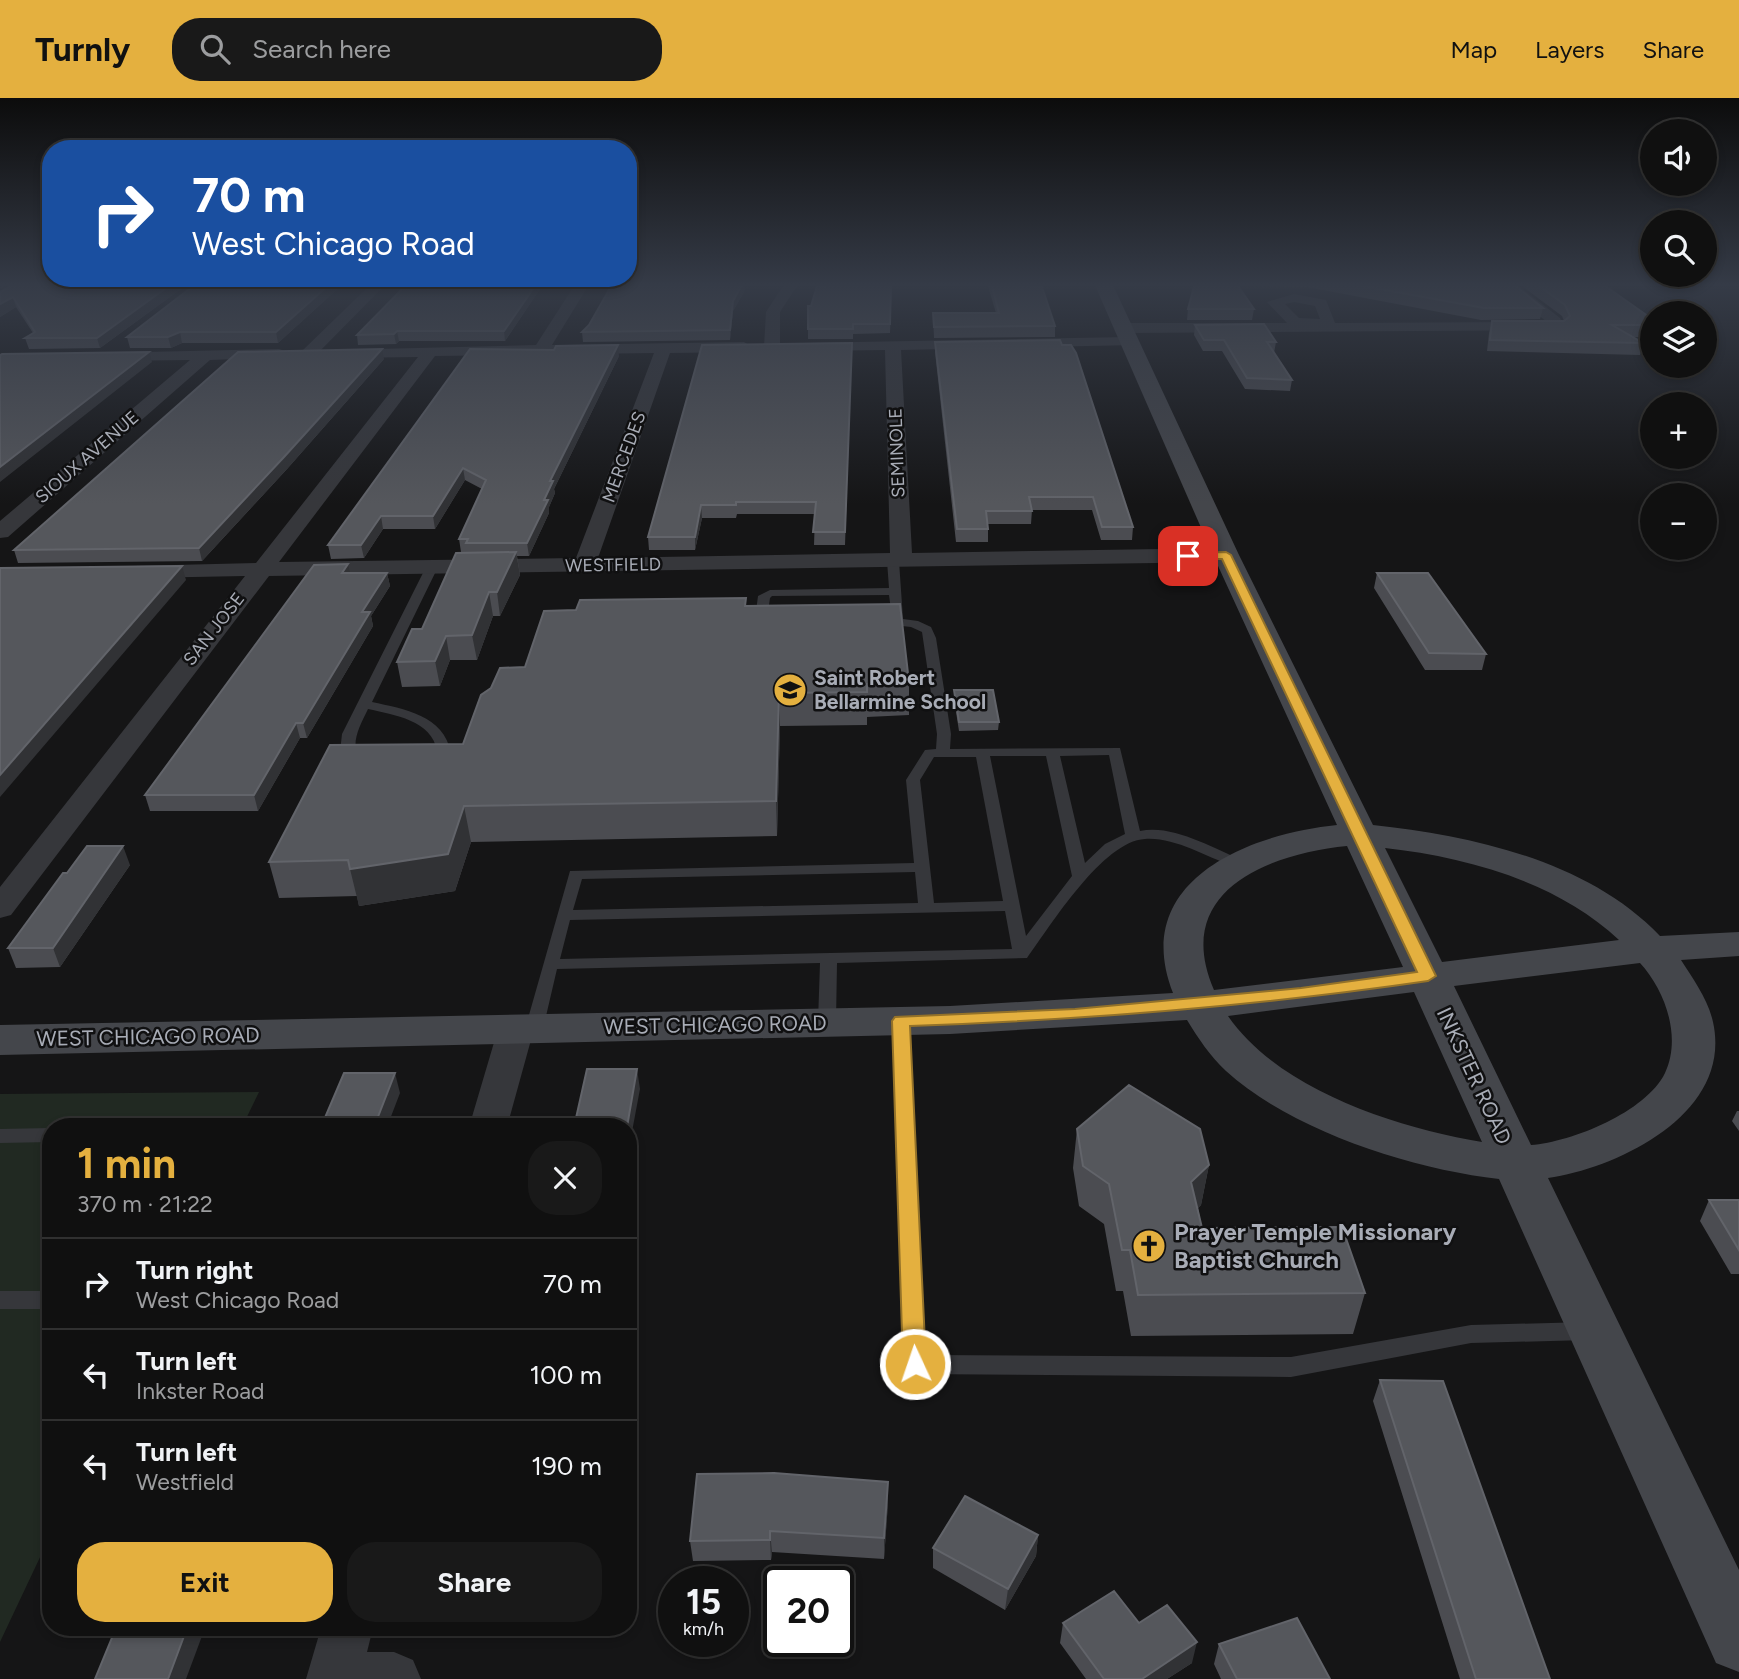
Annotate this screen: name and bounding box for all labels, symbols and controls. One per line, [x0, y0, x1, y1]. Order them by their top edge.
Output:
search box [172, 18, 662, 81]
text: Turnly [35, 30, 130, 69]
icon: search [196, 30, 234, 68]
text: Search here [252, 33, 391, 65]
text: Map [1450, 35, 1497, 64]
text: Layers [1535, 35, 1604, 64]
text: Share [1642, 35, 1704, 64]
map controls [1640, 119, 1717, 560]
button: sound [1640, 119, 1717, 196]
text: 70 m [192, 165, 305, 224]
icon: right [77, 168, 168, 259]
button: search [1640, 210, 1717, 287]
text: West Chicago Road [192, 225, 475, 263]
button: layers [1640, 301, 1717, 378]
button: + [1640, 392, 1717, 469]
street label: SIOUX AVENUE [31, 406, 143, 508]
street label: SEMINOLE [884, 408, 910, 498]
street label: MERCEDES [597, 409, 651, 505]
button: − [1640, 483, 1717, 560]
pin [1158, 526, 1218, 586]
icon: arrive [1169, 537, 1207, 575]
street label: WESTFIELD [565, 553, 661, 577]
street label: SAN JOSE [179, 588, 249, 670]
place label: Saint Robert Bellarmine School [814, 665, 986, 714]
school or university icon: Saint Robert Bellarmine School [771, 671, 809, 709]
street label: INKSTER ROAD [1432, 1003, 1517, 1148]
street label: WEST CHICAGO ROAD [603, 1010, 827, 1039]
street label: WEST CHICAGO ROAD [36, 1022, 260, 1051]
text: 1 min [77, 1138, 176, 1189]
button: close [528, 1141, 602, 1215]
text: 370 m · 21:22 [77, 1190, 213, 1218]
place label: Prayer Temple Missionary Baptist Church [1174, 1217, 1456, 1274]
church icon: Prayer Temple Missionary Baptist Church [1130, 1227, 1168, 1265]
text: Turn right [136, 1254, 253, 1286]
icon: right [77, 1265, 115, 1303]
text: 70 m [543, 1268, 602, 1300]
text: West Chicago Road [136, 1286, 339, 1314]
position arrow [878, 1327, 952, 1401]
text: Turn left [136, 1345, 237, 1377]
icon: left [77, 1356, 115, 1394]
text: 100 m [529, 1359, 602, 1391]
text: Inkster Road [136, 1377, 265, 1405]
text: Turn left [136, 1436, 237, 1468]
icon: left [77, 1447, 115, 1485]
text: 190 m [531, 1450, 602, 1482]
text: Westfield [136, 1468, 234, 1496]
button: Exit [77, 1542, 333, 1622]
button: Share [347, 1542, 602, 1622]
speed limit sign: 20 [763, 1566, 854, 1657]
text: 15 [686, 1581, 721, 1623]
text: km/h [683, 1618, 724, 1640]

